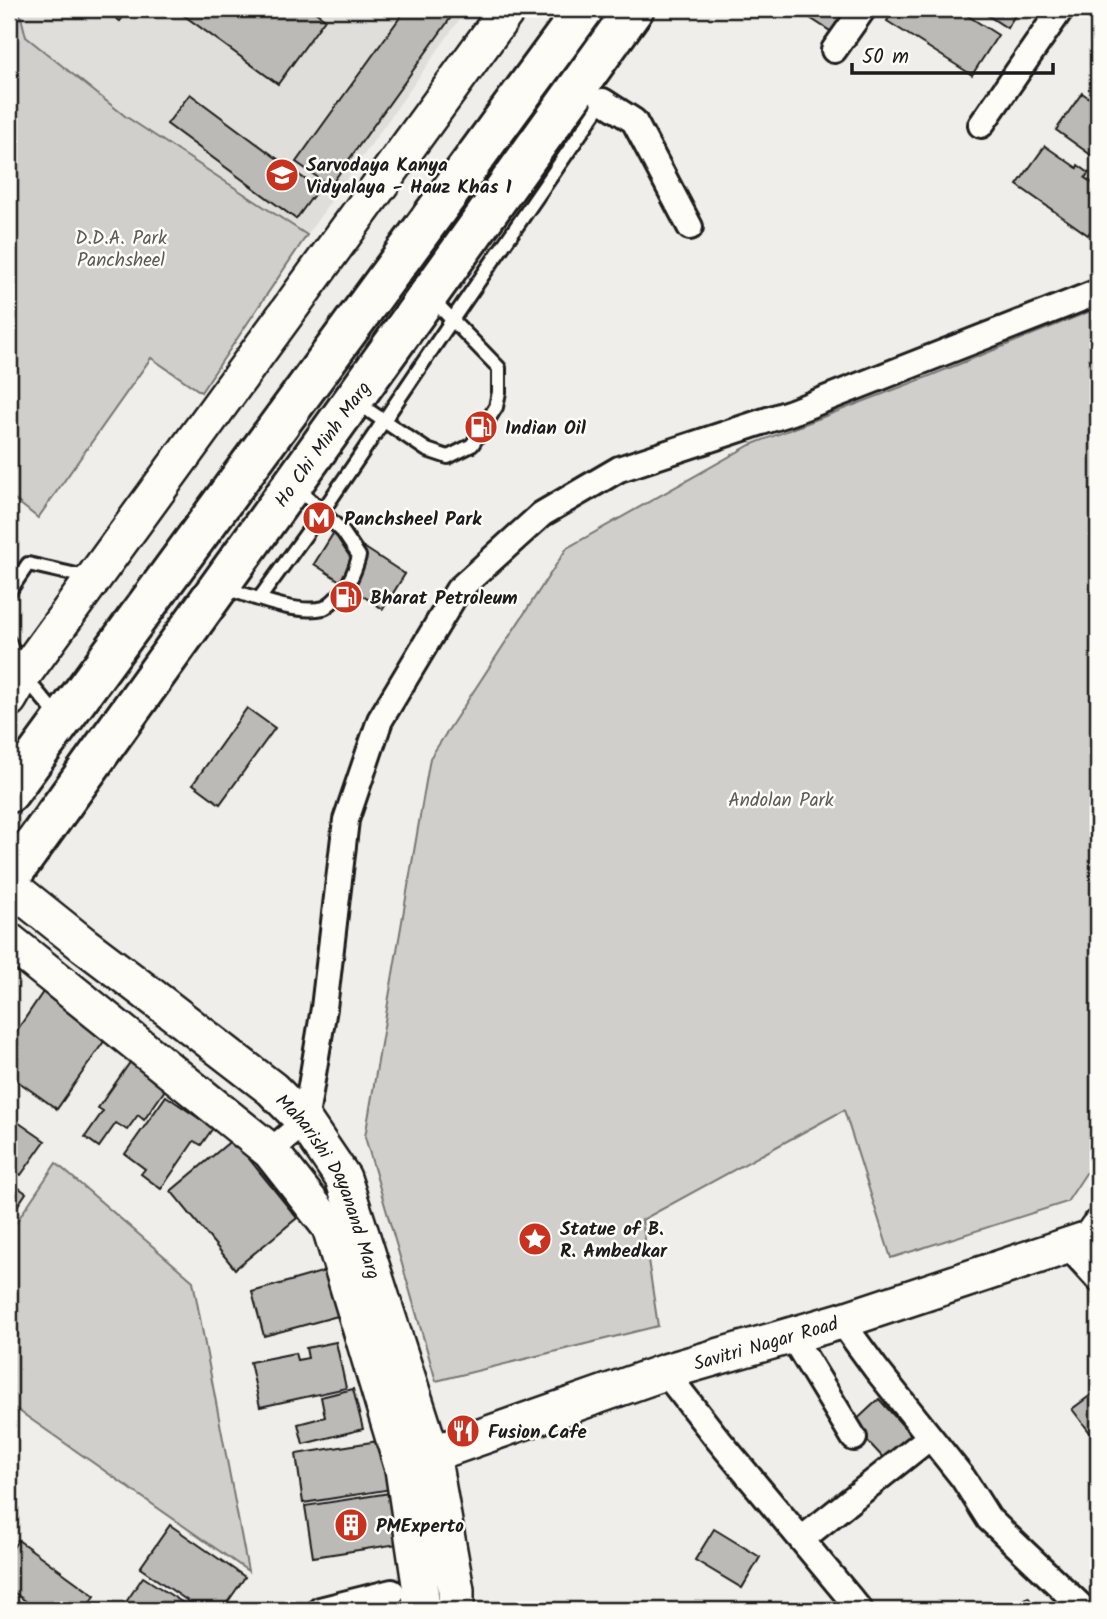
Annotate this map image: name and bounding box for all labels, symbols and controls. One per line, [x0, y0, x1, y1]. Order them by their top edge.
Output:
scale bar [852, 32, 1053, 76]
text: 50 m [862, 41, 909, 74]
place label: Sarvodaya Kanya Vidyalaya - Hauz Khas 1 [306, 151, 512, 203]
school or university icon: Sarvodaya Kanya Vidyalaya - Hauz Khas 1 [263, 156, 301, 194]
park label: D.D.A. Park Panchsheel [75, 224, 167, 276]
street label: Ho Chi Minh Marg [268, 375, 379, 514]
fuel station icon: Indian Oil [462, 408, 500, 446]
place label: Indian Oil [505, 414, 587, 444]
metro station icon: Panchsheel Park [300, 499, 338, 537]
place label: Panchsheel Park [344, 505, 482, 535]
fuel station icon: Bharat Petroleum [327, 578, 365, 616]
place label: Bharat Petroleum [370, 584, 518, 614]
park label: Andolan Park [728, 786, 834, 816]
street label: Maharishi Dayanand Marg [268, 1087, 388, 1283]
place label: Statue of B. R. Ambedkar [560, 1215, 668, 1267]
place icon: Statue of B. R. Ambedkar [516, 1220, 554, 1258]
street label: Savitri Nagar Road [690, 1309, 842, 1380]
restaurant icon: Fusion Cafe [444, 1412, 482, 1450]
place label: Fusion Cafe [488, 1418, 587, 1448]
building icon: PMExperto [332, 1506, 370, 1544]
place label: PMExperto [376, 1512, 464, 1542]

